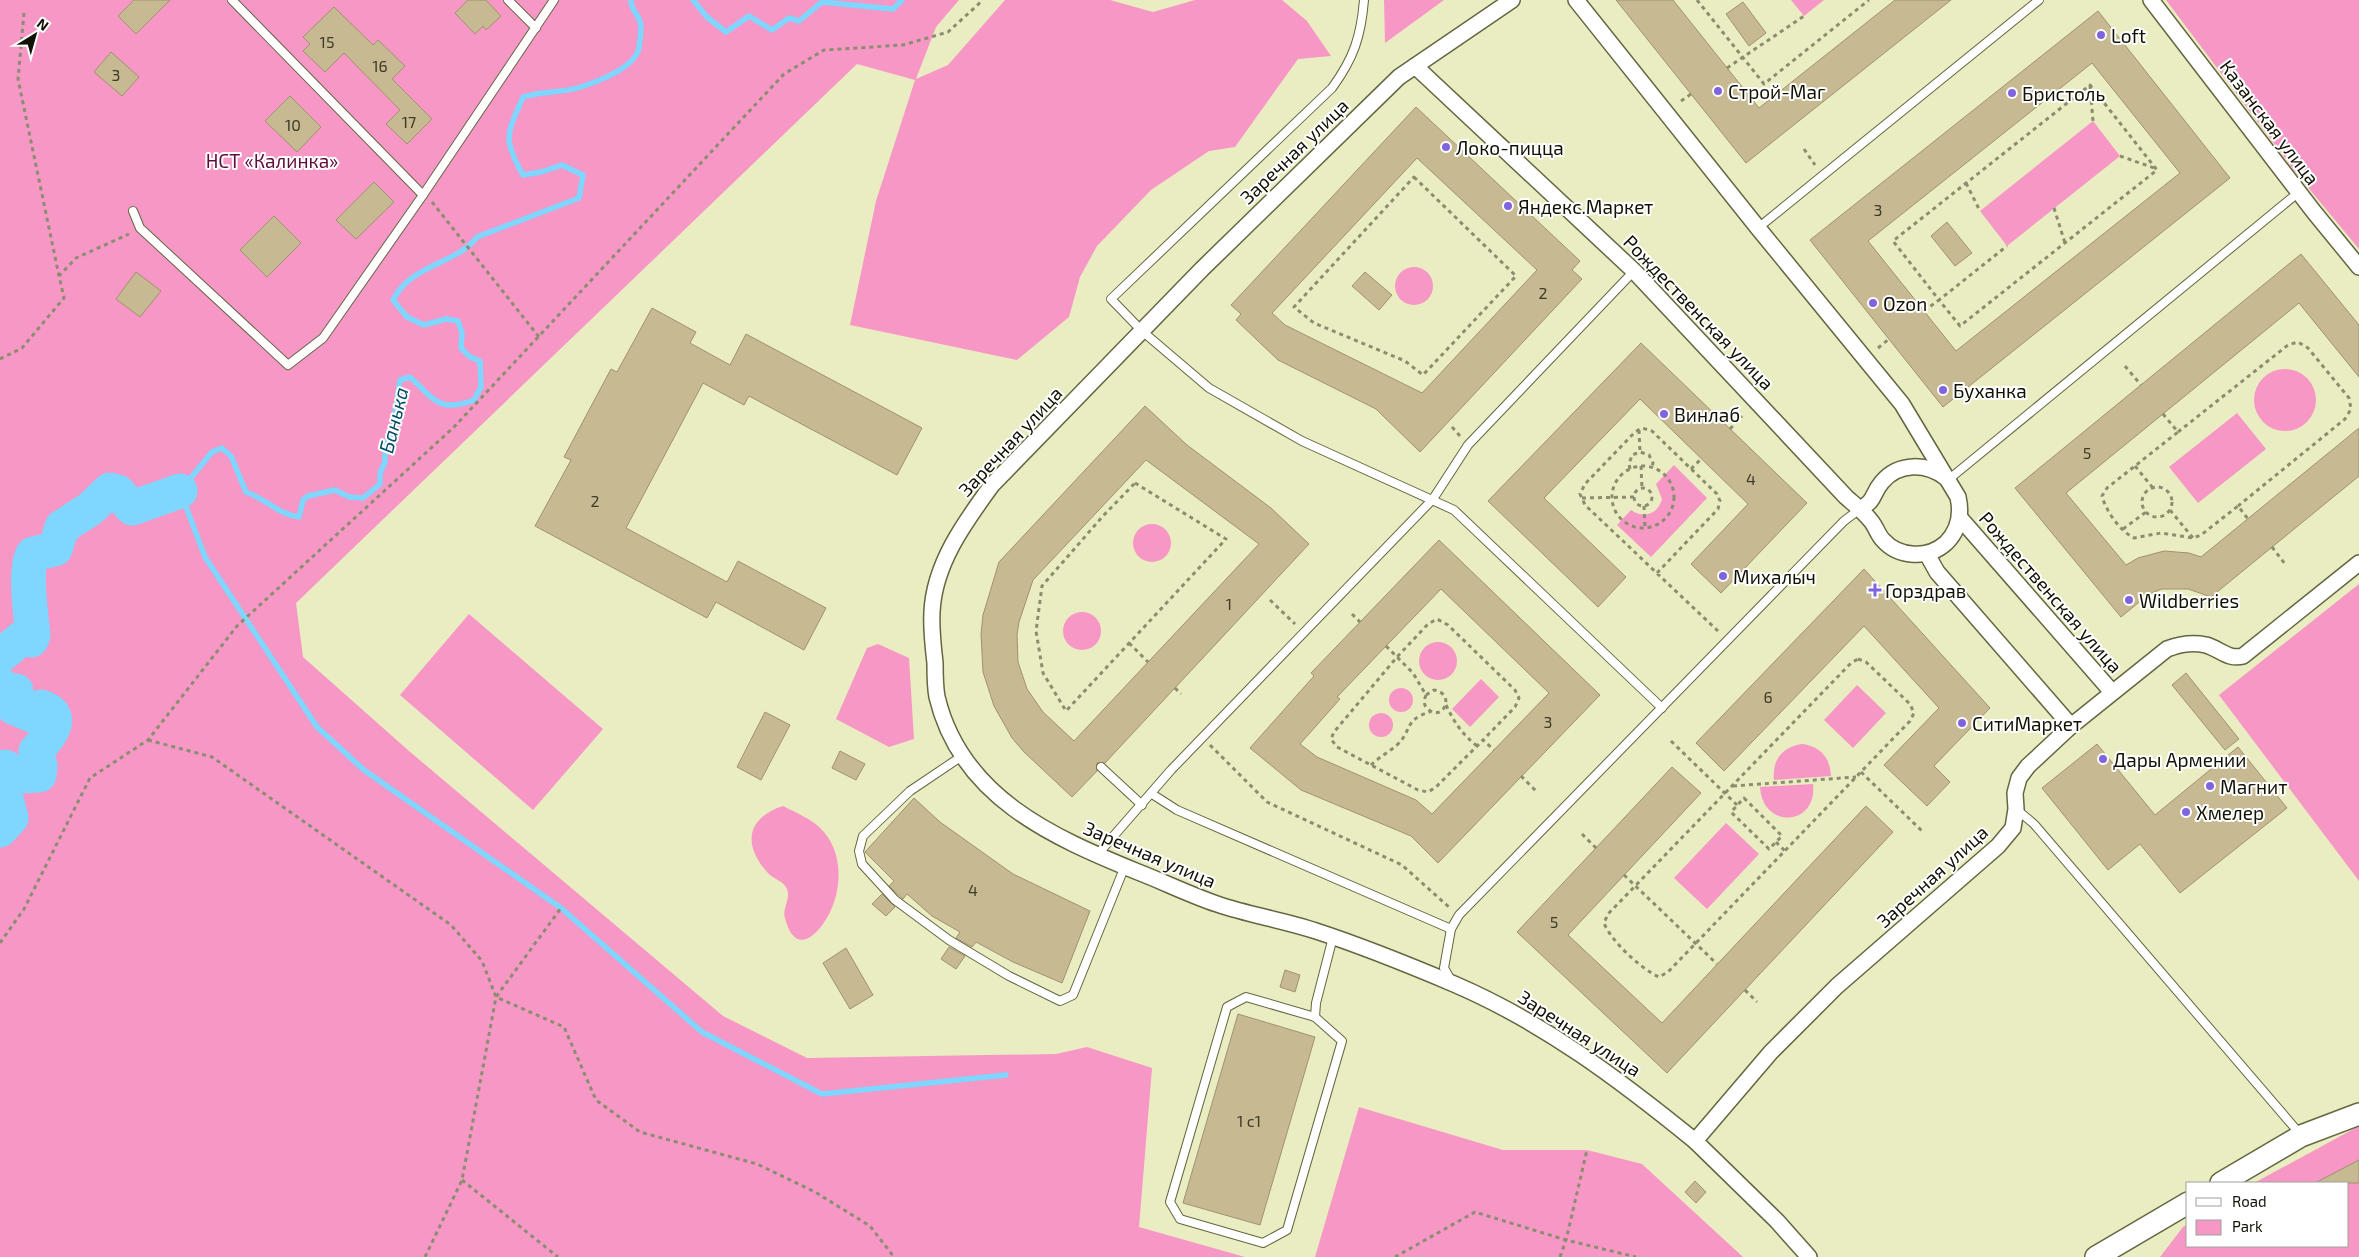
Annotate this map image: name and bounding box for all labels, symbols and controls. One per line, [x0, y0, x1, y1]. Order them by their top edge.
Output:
north arrow [10, 10, 60, 60]
text: N [34, 14, 52, 34]
place label: Loft [2111, 24, 2146, 47]
marker: Loft [2095, 29, 2107, 41]
house number: 15 [320, 32, 334, 51]
street label: Казанская улица [2215, 55, 2324, 190]
house number: 16 [372, 56, 388, 75]
house number: 3 [112, 65, 120, 84]
place label: Строй-Маг [1728, 80, 1826, 103]
place label: Бристоль [2022, 82, 2105, 105]
marker: Строй-Маг [1712, 85, 1724, 97]
marker: Бристоль [2006, 87, 2018, 99]
street label: Заречная улица [1235, 94, 1354, 209]
house number: 17 [402, 112, 416, 131]
house number: 10 [285, 115, 301, 134]
place label: Локо-пицца [1456, 136, 1564, 159]
marker: Локо-пицца [1440, 141, 1452, 153]
park label: НСТ «Калинка» [206, 149, 338, 172]
place label: Яндекс.Маркет [1518, 195, 1653, 218]
marker: Яндекс.Маркет [1502, 200, 1514, 212]
house number: 3 [1874, 200, 1882, 219]
street label: Рождественская улица [1618, 230, 1779, 395]
house number: 2 [1539, 283, 1548, 302]
place label: Ozon [1883, 292, 1927, 315]
marker: Ozon [1867, 297, 1879, 309]
place label: Буханка [1953, 379, 2027, 403]
street label: Заречная улица [953, 381, 1067, 501]
water label: Банька [373, 384, 413, 456]
marker: Буханка [1937, 384, 1949, 396]
place label: Винлаб [1674, 403, 1740, 426]
marker: Винлаб [1658, 408, 1670, 420]
house number: 5 [2083, 443, 2091, 462]
house number: 4 [1746, 469, 1756, 488]
house number: 2 [591, 491, 600, 510]
street label: Рождественская улица [1974, 507, 2127, 678]
place label: Михалыч [1733, 565, 1816, 588]
marker: Михалыч [1717, 570, 1729, 582]
place label: Горздрав [1885, 579, 1966, 602]
marker: Горздрав [1869, 584, 1881, 596]
place label: Wildberries [2139, 589, 2239, 612]
house number: 1 [1226, 594, 1232, 613]
marker: Wildberries [2123, 594, 2135, 606]
house number: 6 [1763, 687, 1773, 706]
house number: 3 [1544, 712, 1552, 731]
place label: СитиМаркет [1972, 712, 2082, 735]
marker: СитиМаркет [1956, 717, 1968, 729]
place label: Дары Армении [2113, 748, 2246, 771]
marker: Дары Армении [2097, 753, 2109, 765]
place label: Магнит [2220, 775, 2287, 798]
marker: Магнит [2204, 780, 2216, 792]
place label: Хмелер [2196, 801, 2264, 824]
marker: Хмелер [2180, 806, 2192, 818]
street label: Заречная улица [1080, 816, 1220, 893]
street label: Заречная улица [1872, 820, 1993, 933]
house number: 4 [968, 880, 978, 899]
house number: 5 [1550, 912, 1558, 931]
street label: Заречная улица [1514, 985, 1646, 1082]
house number: 1 с1 [1237, 1111, 1261, 1130]
legend [2186, 1182, 2349, 1247]
text: Road [2232, 1192, 2267, 1210]
text: Park [2232, 1217, 2263, 1235]

